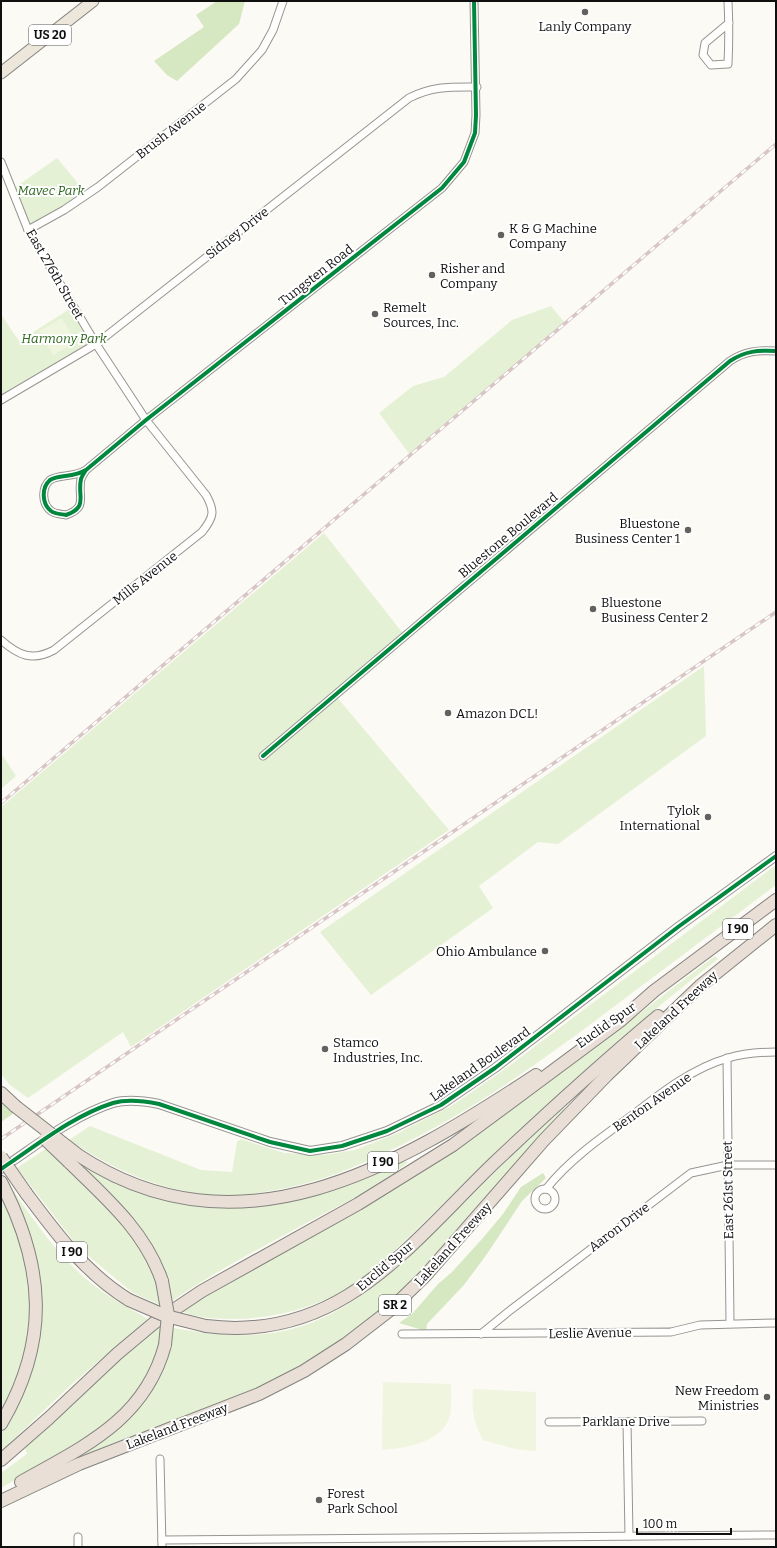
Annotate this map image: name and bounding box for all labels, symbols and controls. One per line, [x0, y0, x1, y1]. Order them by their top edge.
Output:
marker: Lanly Company [580, 7, 590, 17]
place label: Lanly Company [539, 19, 632, 34]
road number: US 20 [29, 25, 71, 45]
street label: Brush Avenue [133, 98, 209, 162]
park label: Mavec Park [17, 183, 85, 198]
street label: Sidney Drive [203, 204, 271, 262]
place label: K & G Machine Company [509, 221, 597, 251]
street label: East 276th Street [23, 226, 87, 322]
marker: K & G Machine Company [496, 230, 506, 240]
street label: Tungsten Road [276, 241, 356, 309]
place label: Risher and Company [440, 261, 505, 291]
marker: Risher and Company [427, 270, 437, 280]
place label: Remelt Sources, Inc. [383, 300, 459, 330]
marker: Remelt Sources, Inc. [370, 309, 380, 319]
park label: Harmony Park [21, 331, 108, 346]
street label: Bluestone Boulevard [455, 489, 561, 581]
place label: Bluestone Business Center 1 [575, 516, 681, 546]
marker: Bluestone Business Center 1 [683, 525, 693, 535]
street label: Mills Avenue [110, 548, 180, 608]
place label: Bluestone Business Center 2 [601, 595, 708, 625]
marker: Bluestone Business Center 2 [588, 604, 598, 614]
place label: Amazon DCL! [456, 706, 538, 721]
marker: Amazon DCL! [443, 708, 453, 718]
place label: Tylok International [619, 803, 701, 833]
marker: Tylok International [703, 812, 713, 822]
road number: I 90 [723, 919, 753, 939]
place label: Ohio Ambulance [436, 944, 537, 959]
marker: Ohio Ambulance [540, 946, 550, 956]
street label: Lakeland Freeway [632, 968, 721, 1052]
street label: Euclid Spur [573, 999, 639, 1051]
street label: Lakeland Boulevard [427, 1024, 533, 1104]
place label: Stamco Industries, Inc. [333, 1035, 423, 1065]
marker: Stamco Industries, Inc. [320, 1044, 330, 1054]
street label: Benton Avenue [610, 1069, 694, 1135]
street label: East 261st Street [720, 1140, 736, 1239]
road number: I 90 [368, 1152, 398, 1172]
street label: Lakeland Freeway [411, 1199, 495, 1289]
street label: Aaron Drive [586, 1199, 652, 1255]
street label: Euclid Spur [354, 1238, 417, 1294]
road number: I 90 [57, 1242, 87, 1262]
road number: SR 2 [379, 1295, 411, 1315]
street label: Leslie Avenue [548, 1325, 632, 1341]
place label: New Freedom Ministries [675, 1383, 760, 1413]
marker: New Freedom Ministries [762, 1392, 772, 1402]
street label: Lakeland Freeway [124, 1400, 230, 1452]
street label: Parklane Drive [582, 1414, 670, 1429]
place label: Forest Park School [327, 1486, 398, 1516]
marker: Forest Park School [314, 1495, 324, 1505]
scale bar [637, 1510, 731, 1536]
text: 100 m [643, 1517, 678, 1531]

